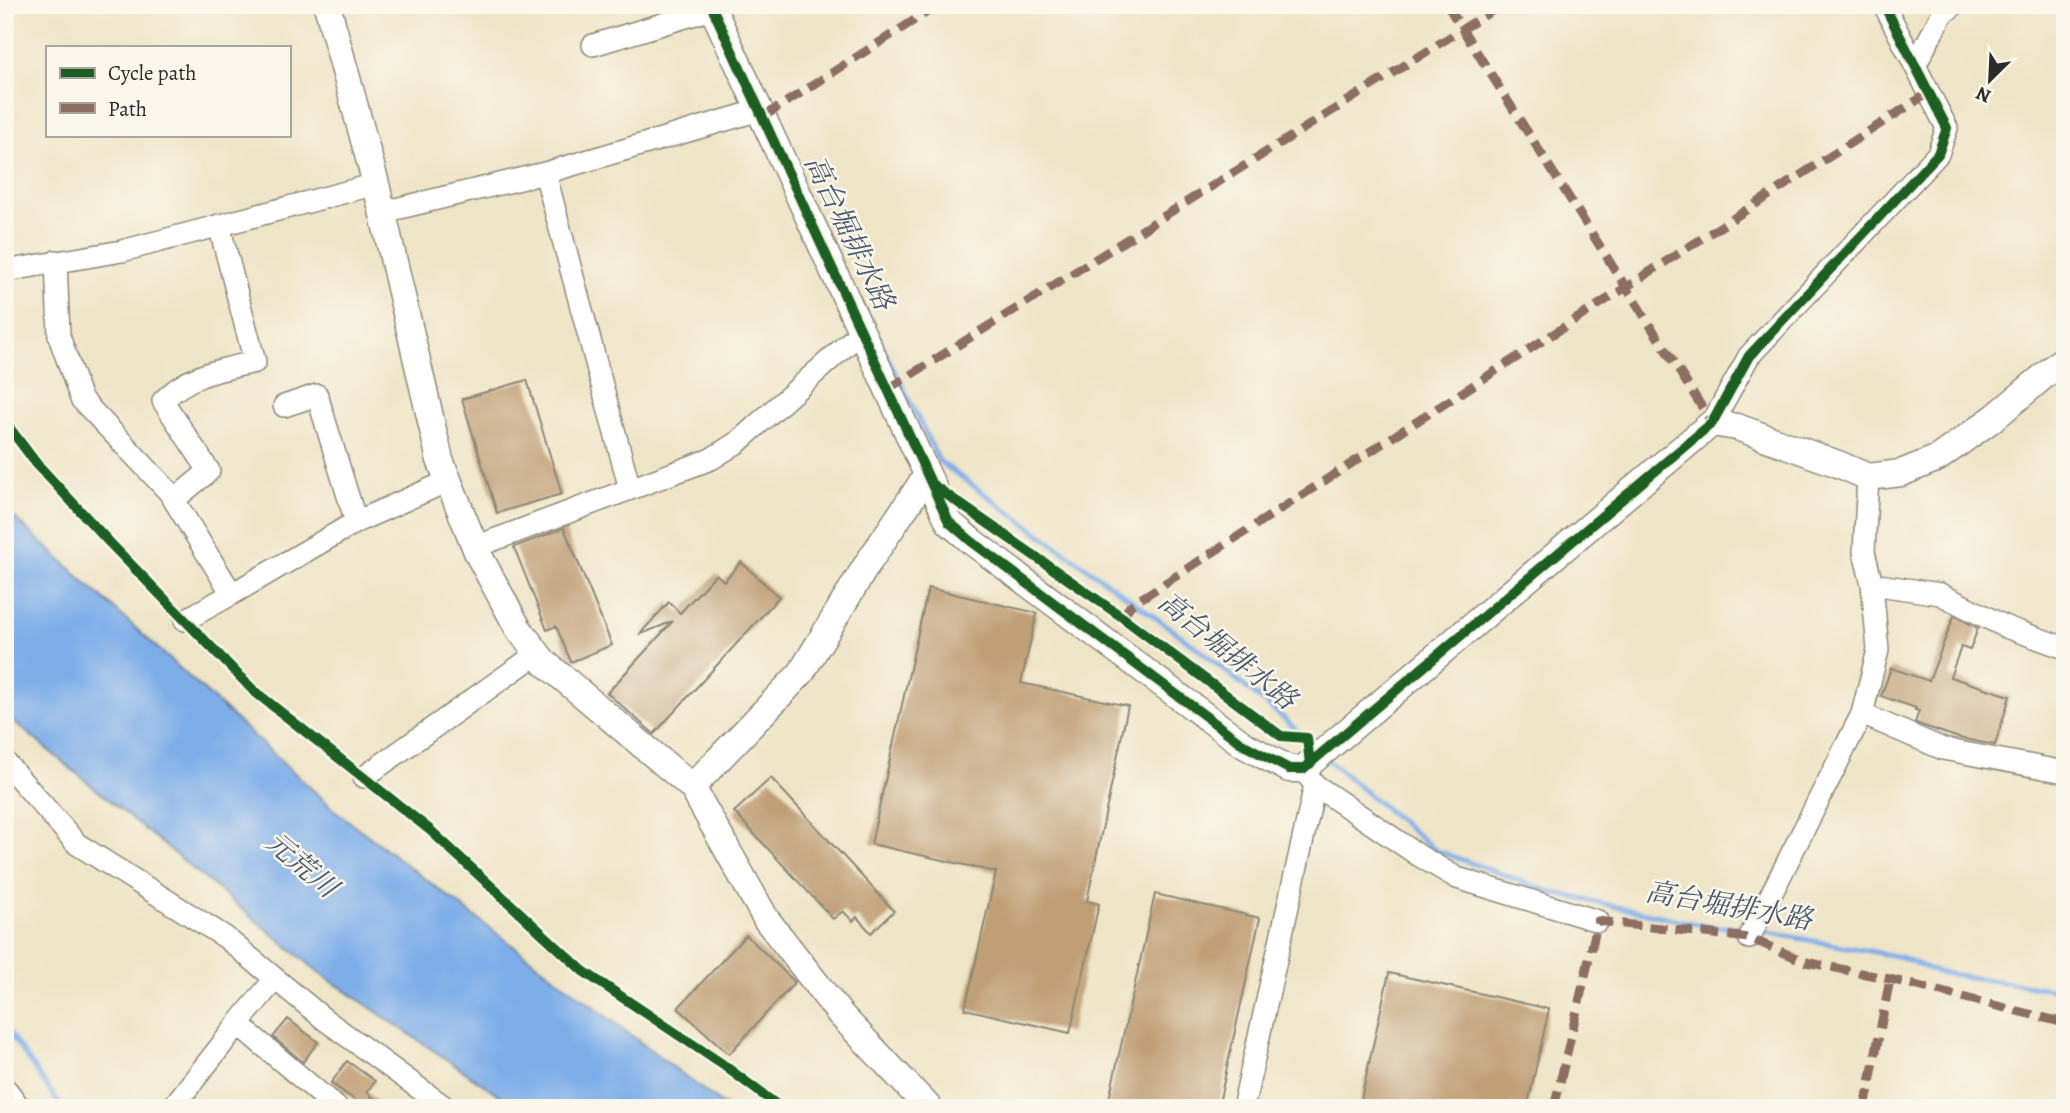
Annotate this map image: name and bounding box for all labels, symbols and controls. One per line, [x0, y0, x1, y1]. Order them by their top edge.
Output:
legend [46, 46, 290, 136]
north arrow [1954, 46, 2024, 116]
text: Cycle path [108, 59, 197, 87]
text: N [1972, 80, 1995, 109]
text: Path [108, 95, 147, 123]
water label: 高台堀排水路 [795, 149, 904, 318]
water label: 高台堀排水路 [1150, 583, 1306, 720]
water label: 元荒川 [257, 823, 348, 908]
water label: 高台堀排水路 [1643, 873, 1817, 940]

